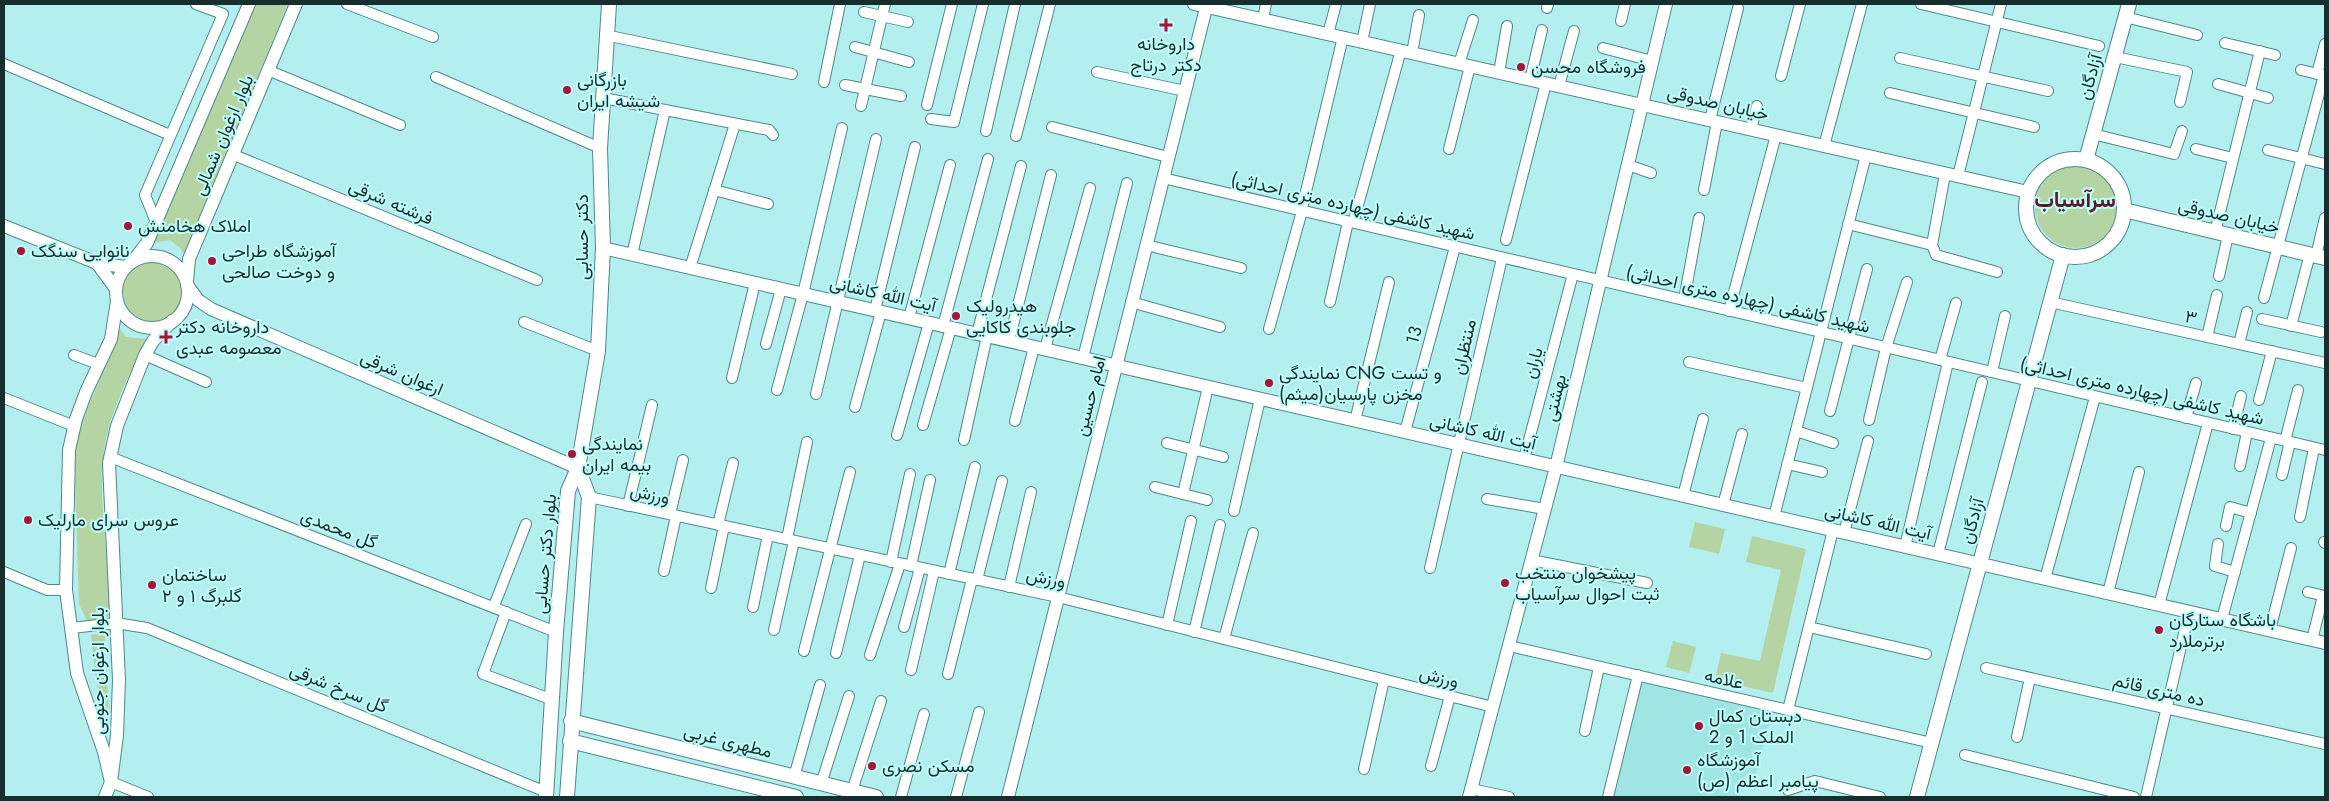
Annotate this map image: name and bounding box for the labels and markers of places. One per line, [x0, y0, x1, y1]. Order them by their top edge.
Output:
marker: داروخانه دکتر درتاج [1160, 19, 1172, 31]
place label: داروخانه دکتر درتاج [1130, 31, 1202, 78]
place label: فروشگاه محسن [1531, 54, 1646, 80]
marker: فروشگاه محسن [1515, 61, 1527, 73]
place label: بازرگانی شیشه ایران [577, 67, 660, 114]
marker: بازرگانی شیشه ایران [561, 84, 573, 96]
place label: املاک هخامنش [138, 213, 251, 239]
marker: املاک هخامنش [122, 220, 134, 232]
place label: نانوایی سنگک [31, 238, 130, 264]
place label: آموزشگاه طراحی و دوخت صالحی [222, 238, 338, 285]
marker: نانوایی سنگک [15, 245, 27, 257]
marker: آموزشگاه طراحی و دوخت صالحی [206, 255, 218, 267]
place label: هیدرولیک جلوبندی کاکایی [966, 293, 1076, 340]
marker: هیدرولیک جلوبندی کاکایی [950, 310, 962, 322]
place label: داروخانه دکتر معصومه عبدی [175, 314, 282, 361]
marker: داروخانه دکتر معصومه عبدی [160, 331, 172, 343]
place label: نمایندگی CNG و تست مخزن پارسیان(میثم) [1279, 360, 1442, 407]
marker: نمایندگی CNG و تست مخزن پارسیان(میثم) [1263, 377, 1275, 389]
place label: نمایندگی بیمه ایران [582, 431, 651, 478]
marker: نمایندگی بیمه ایران [566, 448, 578, 460]
place label: عروس سرای مارلیک [38, 507, 179, 533]
marker: عروس سرای مارلیک [22, 514, 34, 526]
place label: پیشخوان منتخب ثبت احوال سرآسیاب [1515, 560, 1659, 607]
place label: ساختمان گلبرگ ۱ و ۲ [162, 562, 242, 609]
marker: پیشخوان منتخب ثبت احوال سرآسیاب [1499, 577, 1511, 589]
marker: ساختمان گلبرگ ۱ و ۲ [146, 579, 158, 591]
place label: باشگاه ستارگان برترملارد [2169, 607, 2276, 654]
marker: باشگاه ستارگان برترملارد [2153, 624, 2165, 636]
place label: دبستان کمال الملک 1 و 2 [1709, 703, 1802, 750]
marker: دبستان کمال الملک 1 و 2 [1693, 720, 1705, 732]
place label: آموزشگاه پیامبر اعظم (ص) [1697, 747, 1819, 794]
place label: مسکن نصری [882, 753, 975, 779]
marker: مسکن نصری [866, 760, 878, 772]
marker: آموزشگاه پیامبر اعظم (ص) [1681, 764, 1693, 776]

